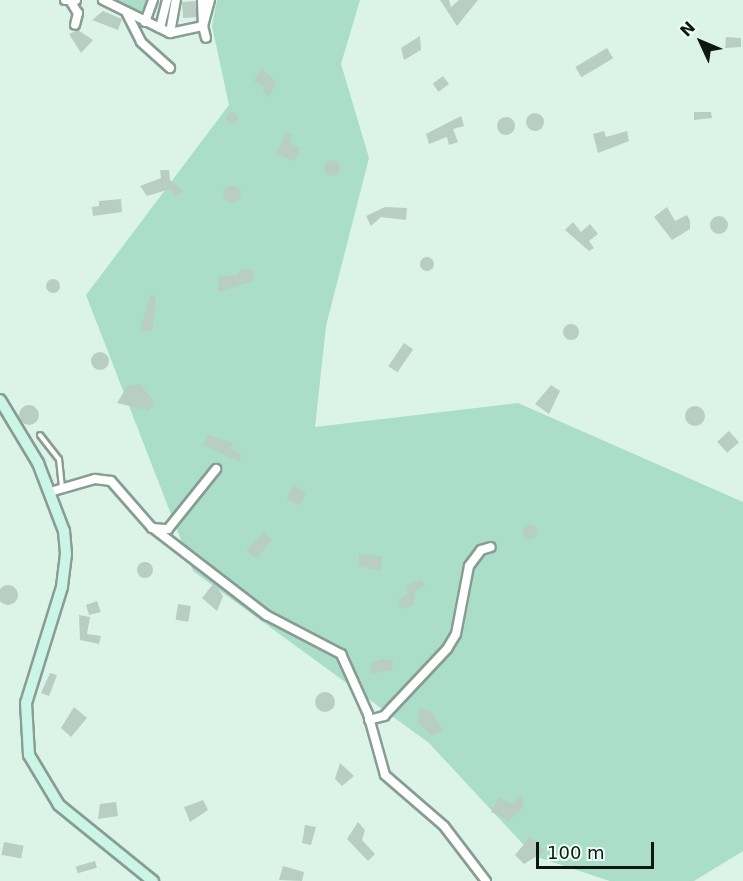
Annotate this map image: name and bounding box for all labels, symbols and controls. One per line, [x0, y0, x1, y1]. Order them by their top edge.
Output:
north arrow [671, 12, 731, 72]
text: N [676, 18, 699, 41]
scale bar [539, 830, 658, 868]
text: 100 m [547, 842, 605, 863]

